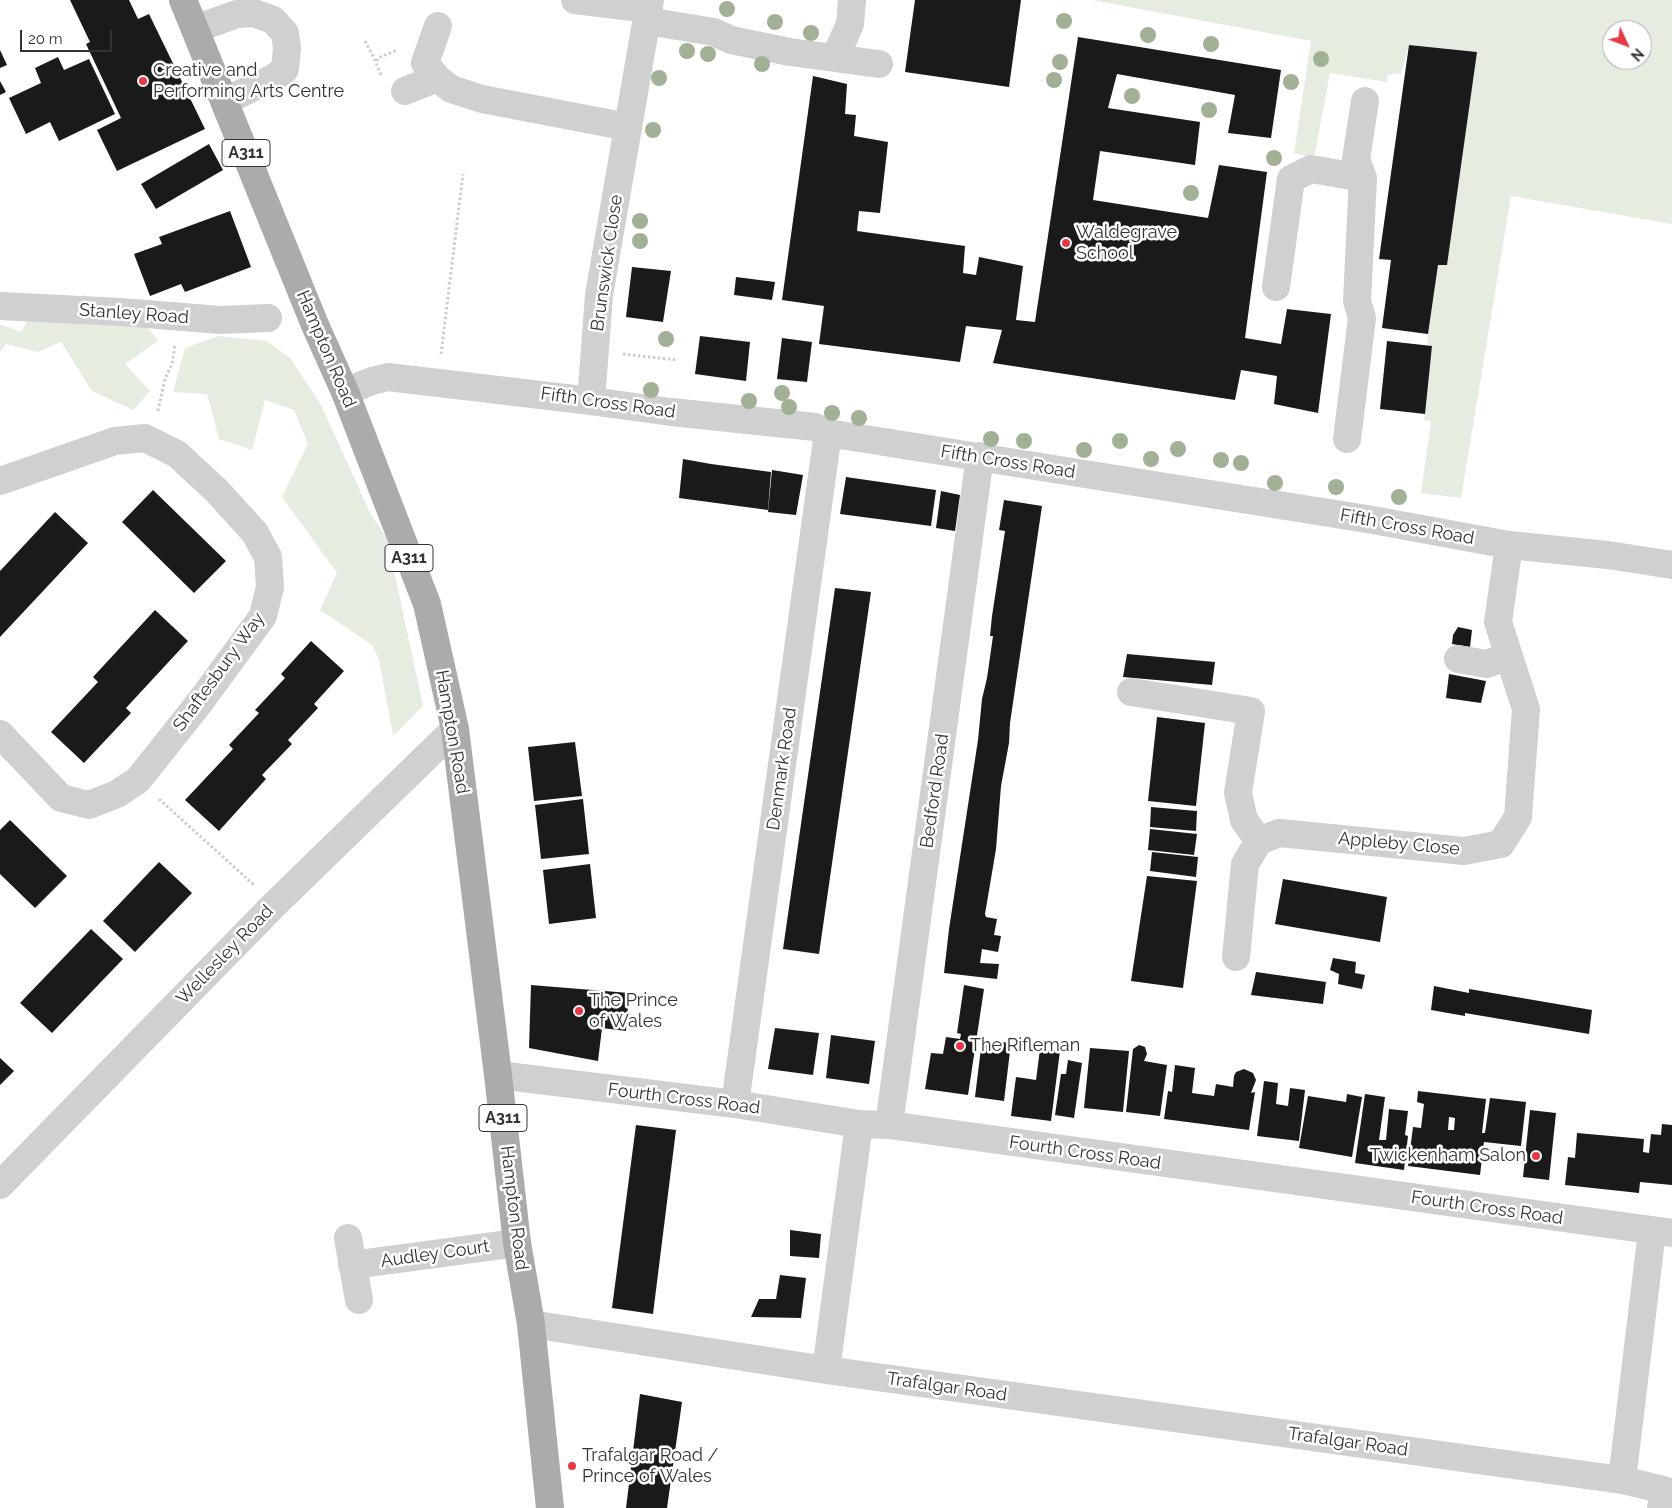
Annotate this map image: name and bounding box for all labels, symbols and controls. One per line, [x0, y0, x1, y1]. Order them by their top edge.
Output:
scale bar [22, 20, 115, 52]
north arrow [1602, 20, 1652, 70]
text: 20 m [28, 30, 63, 48]
text: N [1628, 45, 1647, 64]
place label: Creative and Performing Arts Centre [153, 60, 344, 102]
marker: Creative and Performing Arts Centre [137, 75, 149, 87]
road number: A311 [222, 140, 270, 167]
street label: Brunswick Close [587, 193, 627, 333]
place label: Waldegrave School [1076, 222, 1177, 264]
marker: Waldegrave School [1060, 237, 1072, 249]
street label: Hampton Road [292, 287, 360, 411]
street label: Stanley Road [78, 299, 190, 329]
street label: Fifth Cross Road [539, 383, 677, 423]
street label: Fifth Cross Road [939, 441, 1077, 483]
street label: Fifth Cross Road [1338, 505, 1476, 549]
road number: A311 [385, 544, 433, 572]
street label: Shaftesbury Way [169, 608, 269, 736]
street label: Hampton Road [430, 668, 474, 796]
street label: Denmark Road [763, 706, 801, 832]
street label: Bedford Road [916, 732, 954, 850]
street label: Appleby Close [1337, 828, 1461, 860]
street label: Wellesley Road [172, 901, 278, 1009]
place label: The Prince of Wales [589, 990, 678, 1032]
marker: The Prince of Wales [573, 1005, 585, 1017]
place label: The Rifleman [970, 1035, 1080, 1057]
marker: The Rifleman [954, 1040, 966, 1052]
street label: Fourth Cross Road [607, 1079, 761, 1119]
road number: A311 [479, 1104, 527, 1132]
street label: Fourth Cross Road [1008, 1132, 1162, 1174]
street label: Hampton Road [496, 1144, 532, 1272]
place label: Twickenham Salon [1370, 1145, 1526, 1167]
marker: Twickenham Salon [1530, 1150, 1542, 1162]
street label: Fourth Cross Road [1410, 1187, 1564, 1229]
street label: Audley Court [379, 1236, 491, 1272]
street label: Trafalgar Road [886, 1368, 1008, 1406]
street label: Trafalgar Road [1287, 1423, 1409, 1461]
place label: Trafalgar Road / Prince of Wales [582, 1445, 718, 1488]
marker: Trafalgar Road / Prince of Wales [566, 1460, 578, 1472]

